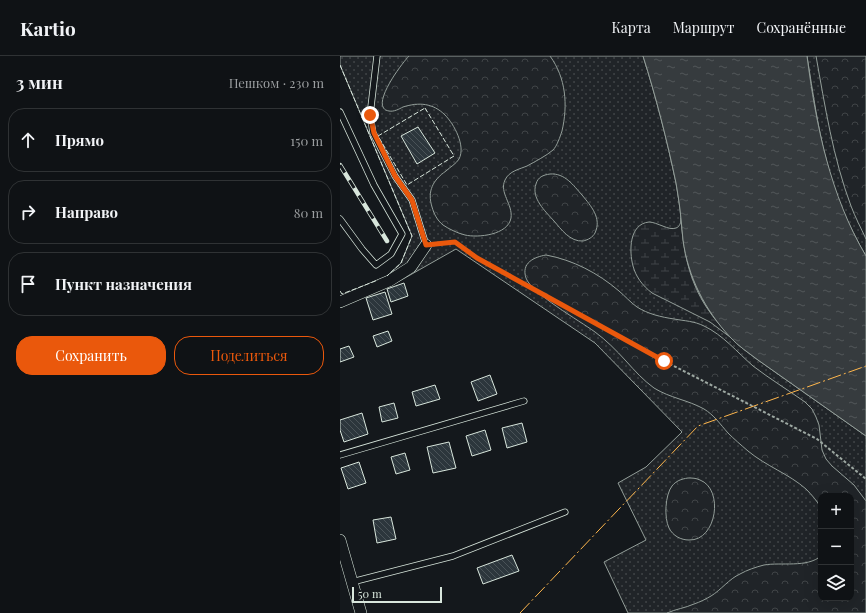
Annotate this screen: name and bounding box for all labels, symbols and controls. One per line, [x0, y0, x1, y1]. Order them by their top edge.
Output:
text: Kartio [20, 15, 76, 41]
text: Карта [611, 18, 651, 37]
text: Маршрут [673, 18, 735, 37]
text: Сохранённые [757, 18, 846, 37]
text: 3 мин [16, 71, 63, 93]
text: Пешком · 230 m [229, 74, 324, 91]
route end [361, 106, 379, 124]
icon: ahead [17, 129, 39, 151]
text: Прямо [55, 130, 104, 150]
text: 150 m [290, 132, 323, 149]
icon: right [17, 201, 39, 223]
text: Направо [55, 202, 118, 222]
text: 80 m [294, 204, 323, 221]
icon: arrive [17, 273, 39, 295]
text: Пункт назначения [55, 274, 192, 294]
button: Сохранить [16, 336, 166, 375]
button: Поделиться [174, 336, 324, 375]
route start [655, 352, 673, 370]
map controls [818, 493, 854, 601]
button: + [818, 493, 854, 529]
button: − [818, 529, 854, 565]
button: layers [818, 565, 854, 601]
scale bar [352, 585, 442, 604]
text: 50 m [358, 586, 382, 601]

